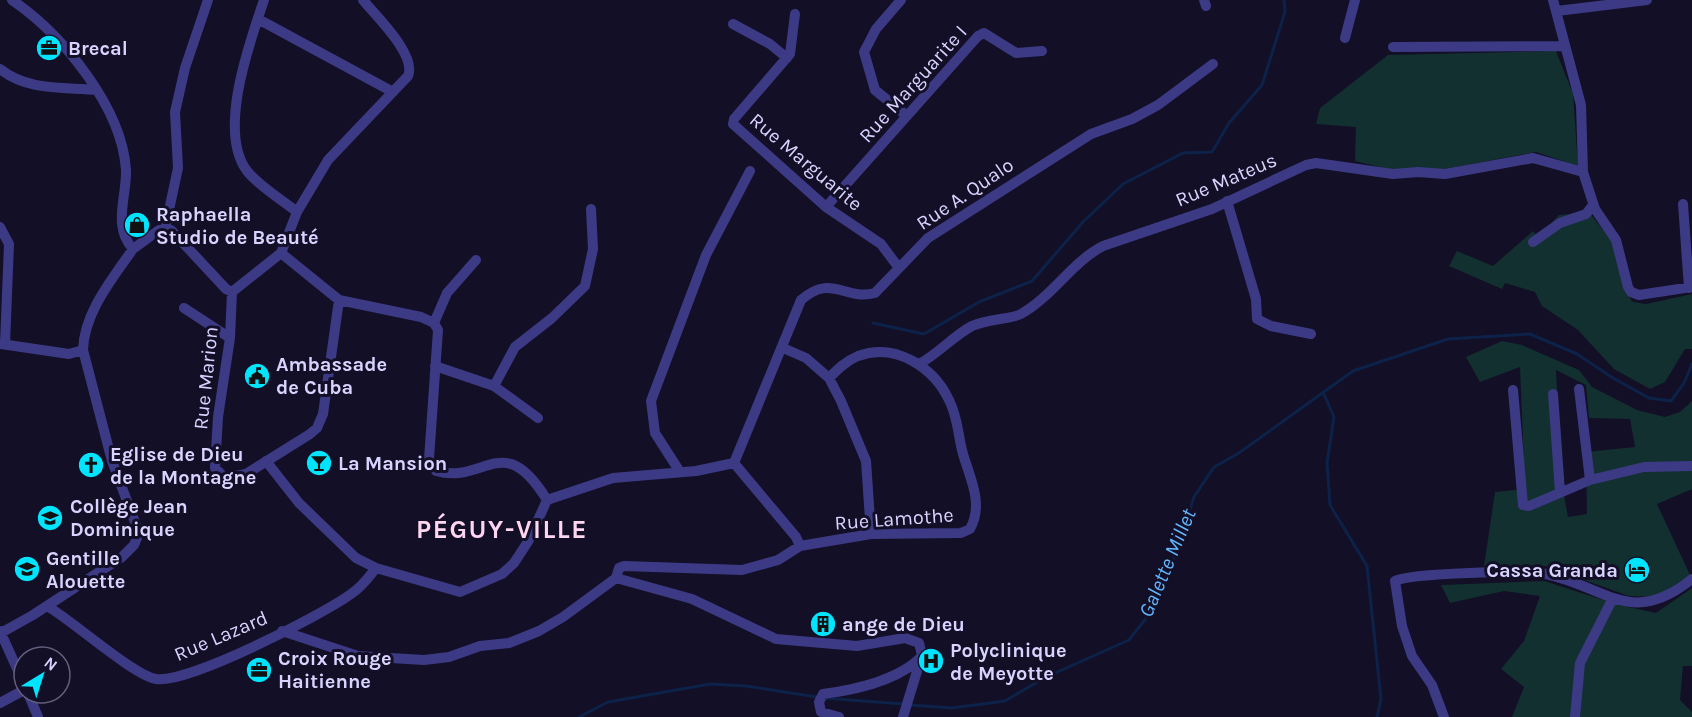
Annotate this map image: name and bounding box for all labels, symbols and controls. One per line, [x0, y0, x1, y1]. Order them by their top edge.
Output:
street label: Rue Marguarite I [854, 21, 972, 147]
office icon: Brecal [34, 33, 64, 63]
place label: Brecal [68, 37, 128, 60]
street label: Rue Marguarite [745, 108, 867, 216]
street label: Rue Mateus [1172, 148, 1280, 212]
street label: Rue A. Qualo [912, 153, 1018, 235]
place label: Raphaella Studio de Beauté [156, 203, 319, 249]
shop icon: Raphaella Studio de Beauté [122, 210, 152, 240]
street label: Rue Marion [189, 325, 223, 431]
place label: Ambassade de Cuba [276, 353, 387, 399]
public building icon: Ambassade de Cuba [242, 361, 272, 391]
place label: Eglise de Dieu de la Montagne [110, 443, 256, 489]
bar icon: La Mansion [304, 448, 334, 478]
church icon: Eglise de Dieu de la Montagne [76, 450, 106, 480]
place label: La Mansion [338, 452, 447, 475]
place label: Collège Jean Dominique [70, 495, 188, 541]
school or university icon: Collège Jean Dominique [35, 503, 65, 533]
street label: Rue Lamothe [834, 503, 954, 535]
water label: Galette Millet [1133, 504, 1201, 621]
district label: PÉGUY-VILLE [416, 513, 588, 545]
place label: Gentille Alouette [46, 547, 125, 593]
school or university icon: Gentille Alouette [12, 554, 42, 584]
hotel icon: Cassa Granda [1622, 555, 1652, 585]
place label: Cassa Granda [1486, 559, 1618, 582]
street label: Rue Lazard [171, 606, 271, 666]
building icon: ange de Dieu [808, 609, 838, 639]
place label: ange de Dieu [842, 613, 965, 636]
place label: Polyclinique de Meyotte [950, 639, 1067, 685]
north arrow [12, 645, 72, 705]
hospital icon: Polyclinique de Meyotte [916, 646, 946, 676]
place label: Croix Rouge Haitienne [278, 647, 392, 693]
text: N [41, 653, 61, 675]
office icon: Croix Rouge Haitienne [244, 655, 274, 685]

